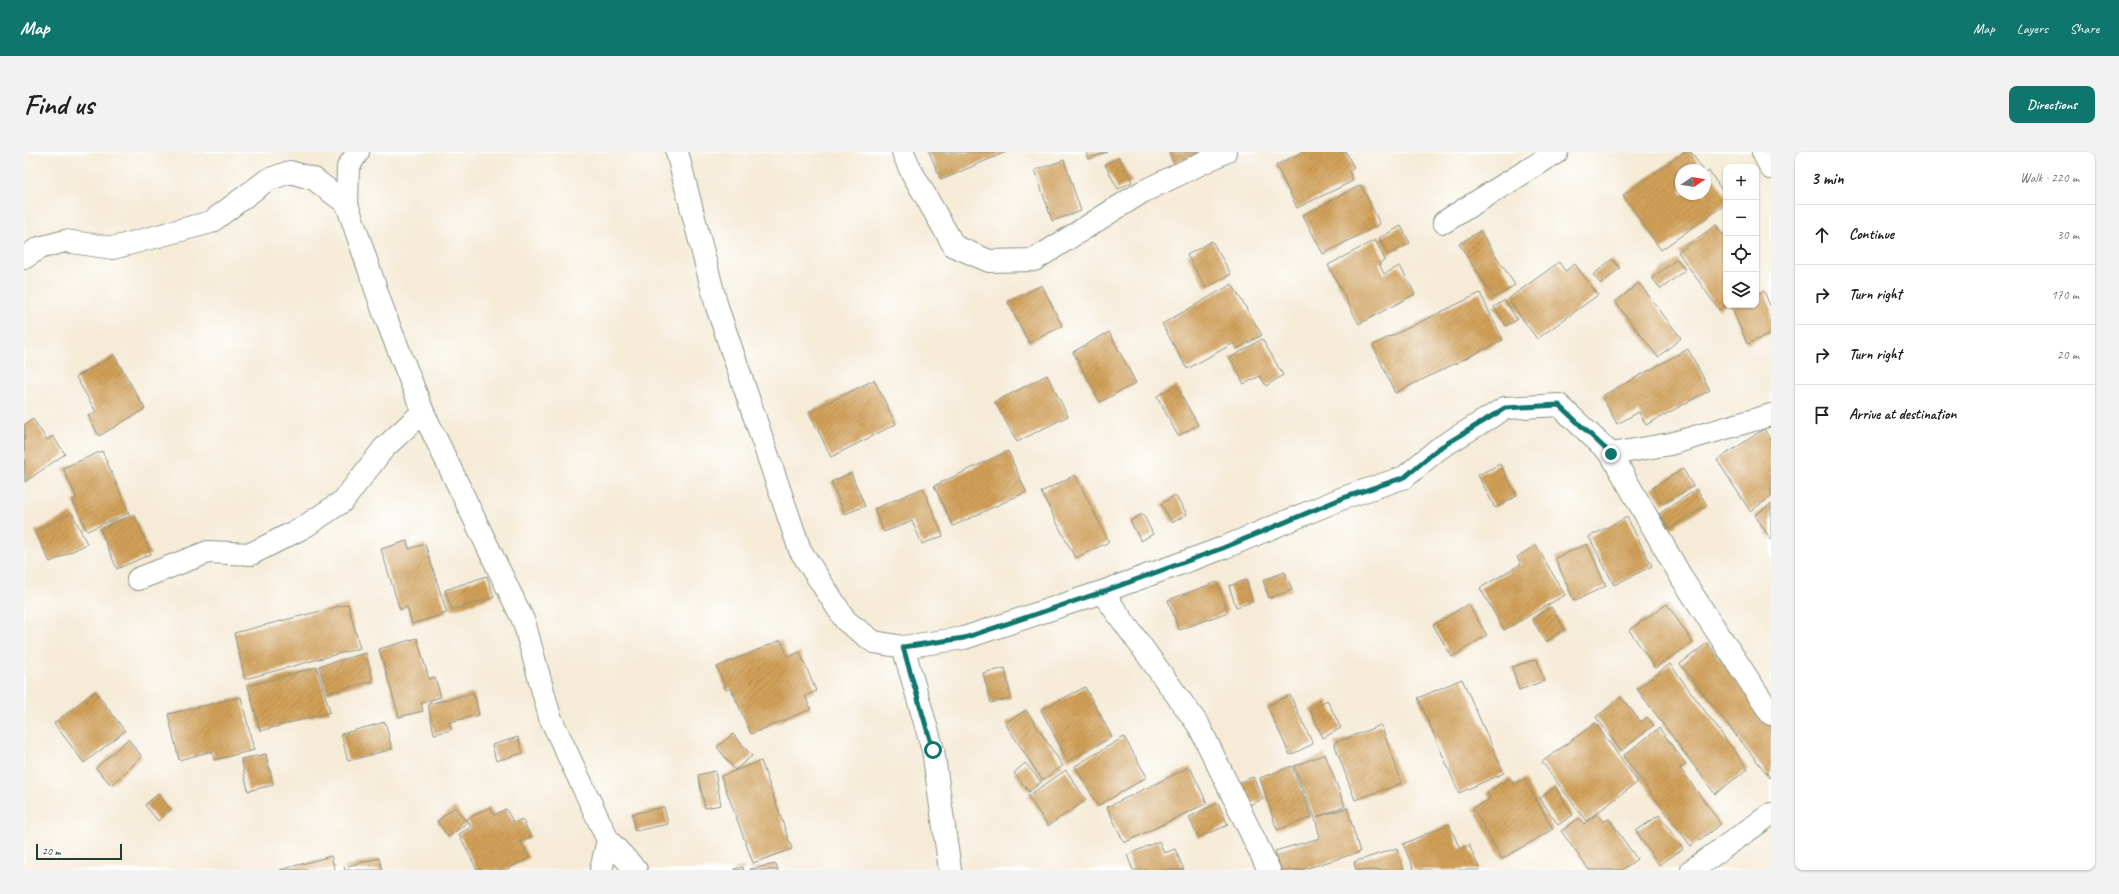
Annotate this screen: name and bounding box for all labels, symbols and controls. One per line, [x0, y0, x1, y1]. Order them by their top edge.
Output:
text: Map [20, 16, 50, 40]
text: Map [1973, 20, 1995, 37]
text: Layers [2017, 20, 2048, 37]
text: Share [2070, 20, 2099, 37]
button: Directions [2009, 86, 2095, 123]
text: Find us [24, 87, 94, 122]
north arrow [1675, 164, 1711, 200]
map controls [1723, 164, 1759, 308]
button: + [1723, 164, 1759, 200]
text: 3 min [1811, 168, 1844, 189]
text: Walk · 220 m [2020, 170, 2079, 186]
button: − [1723, 200, 1759, 236]
icon: ahead [1811, 224, 1833, 246]
text: Continue [1849, 225, 1894, 244]
text: 30 m [2057, 227, 2079, 243]
button: locate [1723, 236, 1759, 272]
button: layers [1723, 272, 1759, 308]
icon: right [1811, 284, 1833, 306]
text: Turn right [1849, 285, 1902, 304]
text: 170 m [2051, 287, 2079, 303]
icon: right [1811, 344, 1833, 366]
text: Turn right [1849, 345, 1902, 364]
text: 20 m [2057, 347, 2079, 363]
icon: arrive [1811, 404, 1833, 426]
text: Arrive at destination [1849, 405, 1956, 424]
route end [1602, 445, 1620, 463]
route start [924, 741, 942, 759]
scale bar [36, 842, 122, 861]
text: 20 m [42, 844, 61, 858]

